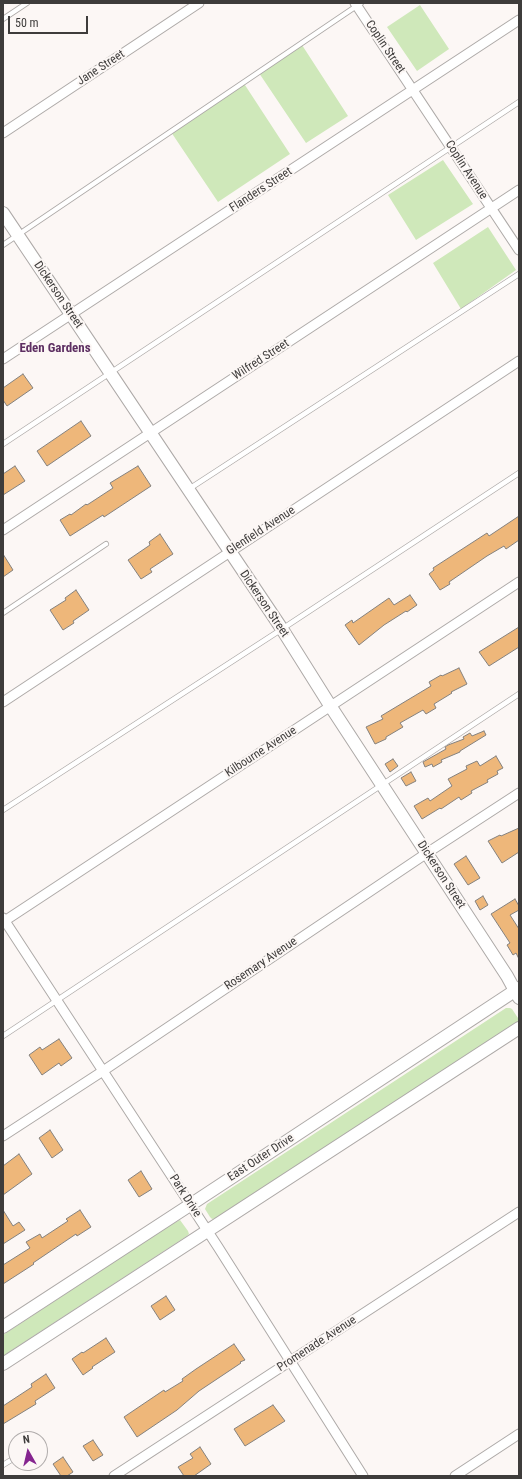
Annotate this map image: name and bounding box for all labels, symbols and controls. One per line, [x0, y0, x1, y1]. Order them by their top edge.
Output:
scale bar [10, 8, 90, 34]
text: 50 m [15, 16, 39, 30]
street label: Coplin Street [362, 18, 408, 76]
street label: Jane Street [74, 47, 128, 89]
street label: Coplin Avenue [442, 138, 490, 202]
street label: Flanders Street [227, 164, 295, 216]
street label: Dickerson Street [30, 259, 86, 331]
street label: Wilfred Street [230, 336, 292, 384]
district label: Eden Gardens [19, 341, 91, 357]
street label: Glenfield Avenue [224, 504, 298, 558]
street label: Dickerson Street [236, 568, 292, 640]
street label: Kilbourne Avenue [223, 724, 299, 780]
street label: Dickerson Street [414, 838, 468, 912]
street label: Rosemary Avenue [222, 934, 300, 994]
street label: East Outer Drive [225, 1131, 297, 1185]
street label: Park Drive [166, 1172, 204, 1220]
street label: Promenade Avenue [275, 1313, 359, 1375]
north arrow [8, 1431, 48, 1471]
text: N [22, 1433, 31, 1447]

